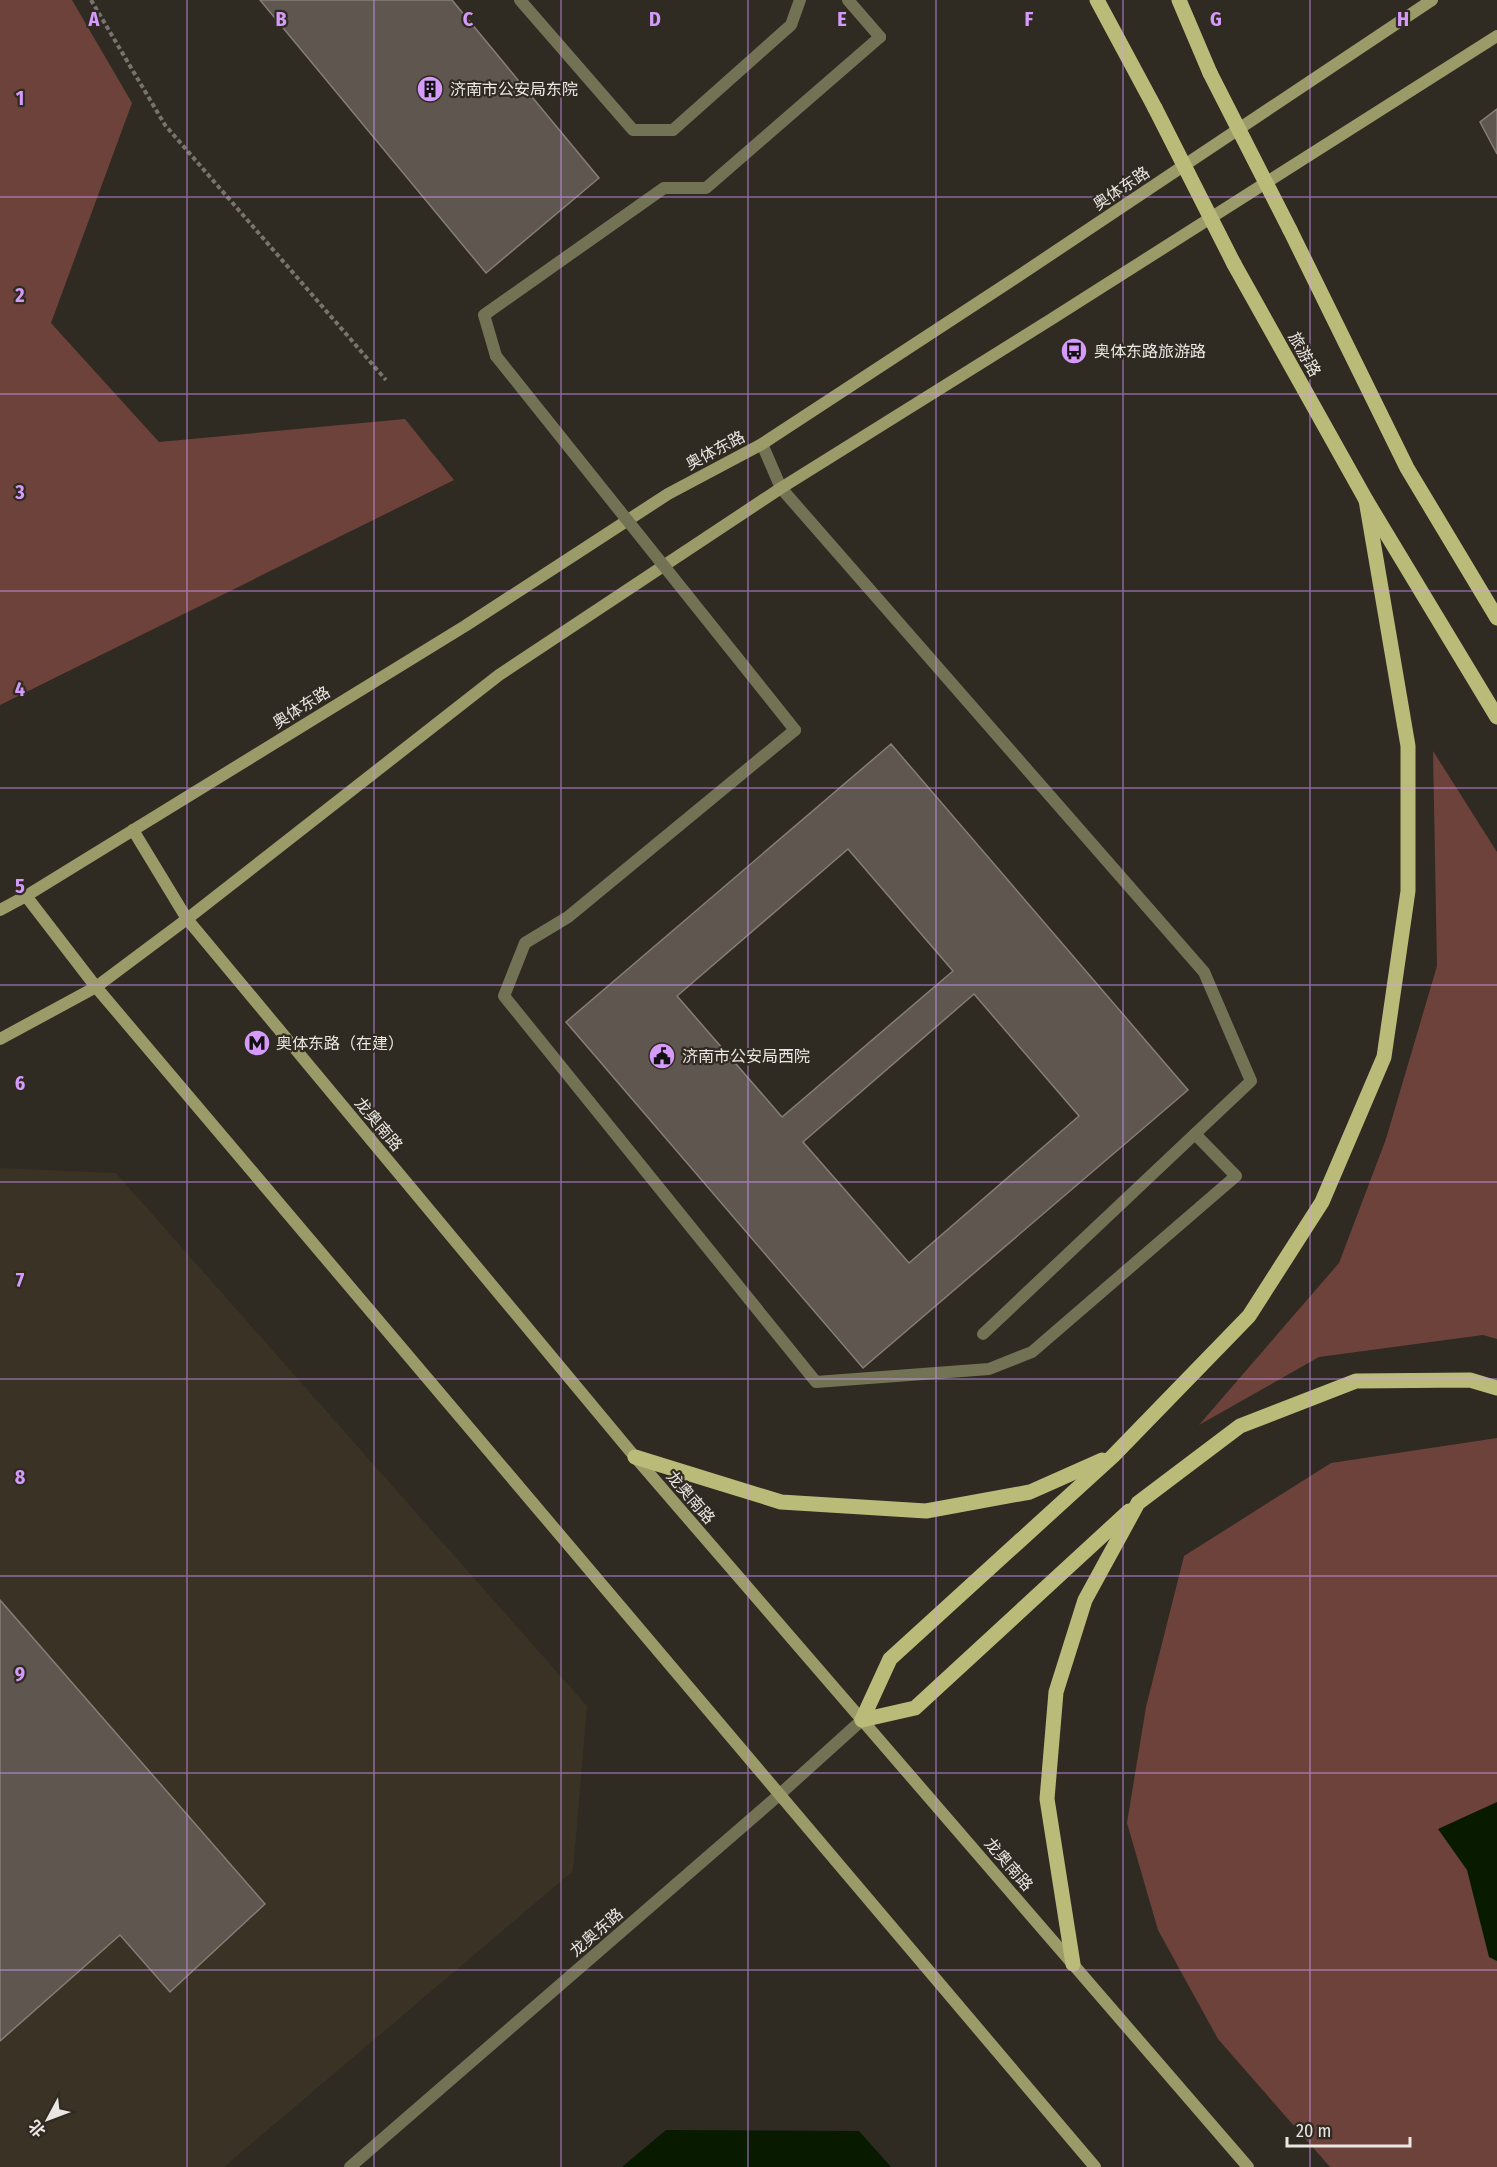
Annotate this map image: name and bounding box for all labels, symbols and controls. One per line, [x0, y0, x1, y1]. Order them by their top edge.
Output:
text: A [88, 7, 101, 31]
text: B [275, 7, 287, 31]
text: C [463, 7, 474, 31]
text: D [649, 7, 661, 31]
text: E [837, 7, 847, 31]
text: F [1025, 7, 1034, 31]
text: G [1210, 7, 1222, 31]
text: H [1397, 7, 1409, 31]
building icon: 济南市公安局东院 [415, 74, 445, 104]
place label: 济南市公安局东院 [450, 80, 578, 99]
text: 1 [16, 86, 24, 110]
street label: 奥体东路 [1089, 163, 1153, 214]
text: 2 [14, 283, 25, 307]
street label: 旅游路 [1285, 329, 1325, 380]
bus stop icon: 奥体东路旅游路 [1059, 336, 1089, 366]
place label: 奥体东路旅游路 [1094, 342, 1206, 361]
street label: 奥体东路 [683, 427, 748, 474]
text: 3 [14, 480, 25, 504]
text: 4 [15, 677, 25, 701]
street label: 奥体东路 [269, 682, 333, 732]
text: 5 [15, 874, 25, 898]
metro station icon: 奥体东路（在建） [242, 1028, 272, 1058]
place label: 奥体东路（在建） [276, 1034, 404, 1053]
public building icon: 济南市公安局西院 [647, 1041, 677, 1071]
place label: 济南市公安局西院 [682, 1047, 810, 1066]
text: 6 [15, 1071, 25, 1095]
street label: 龙奥南路 [351, 1094, 406, 1155]
text: 7 [16, 1268, 25, 1292]
text: 8 [15, 1465, 26, 1489]
street label: 龙奥南路 [662, 1467, 719, 1528]
text: 9 [15, 1662, 25, 1686]
street label: 龙奥南路 [980, 1834, 1037, 1895]
street label: 龙奥东路 [566, 1904, 627, 1961]
north arrow [18, 2089, 78, 2149]
scale bar [1287, 2110, 1410, 2148]
text: 北 [25, 2116, 49, 2141]
text: 20 m [1296, 2120, 1331, 2142]

